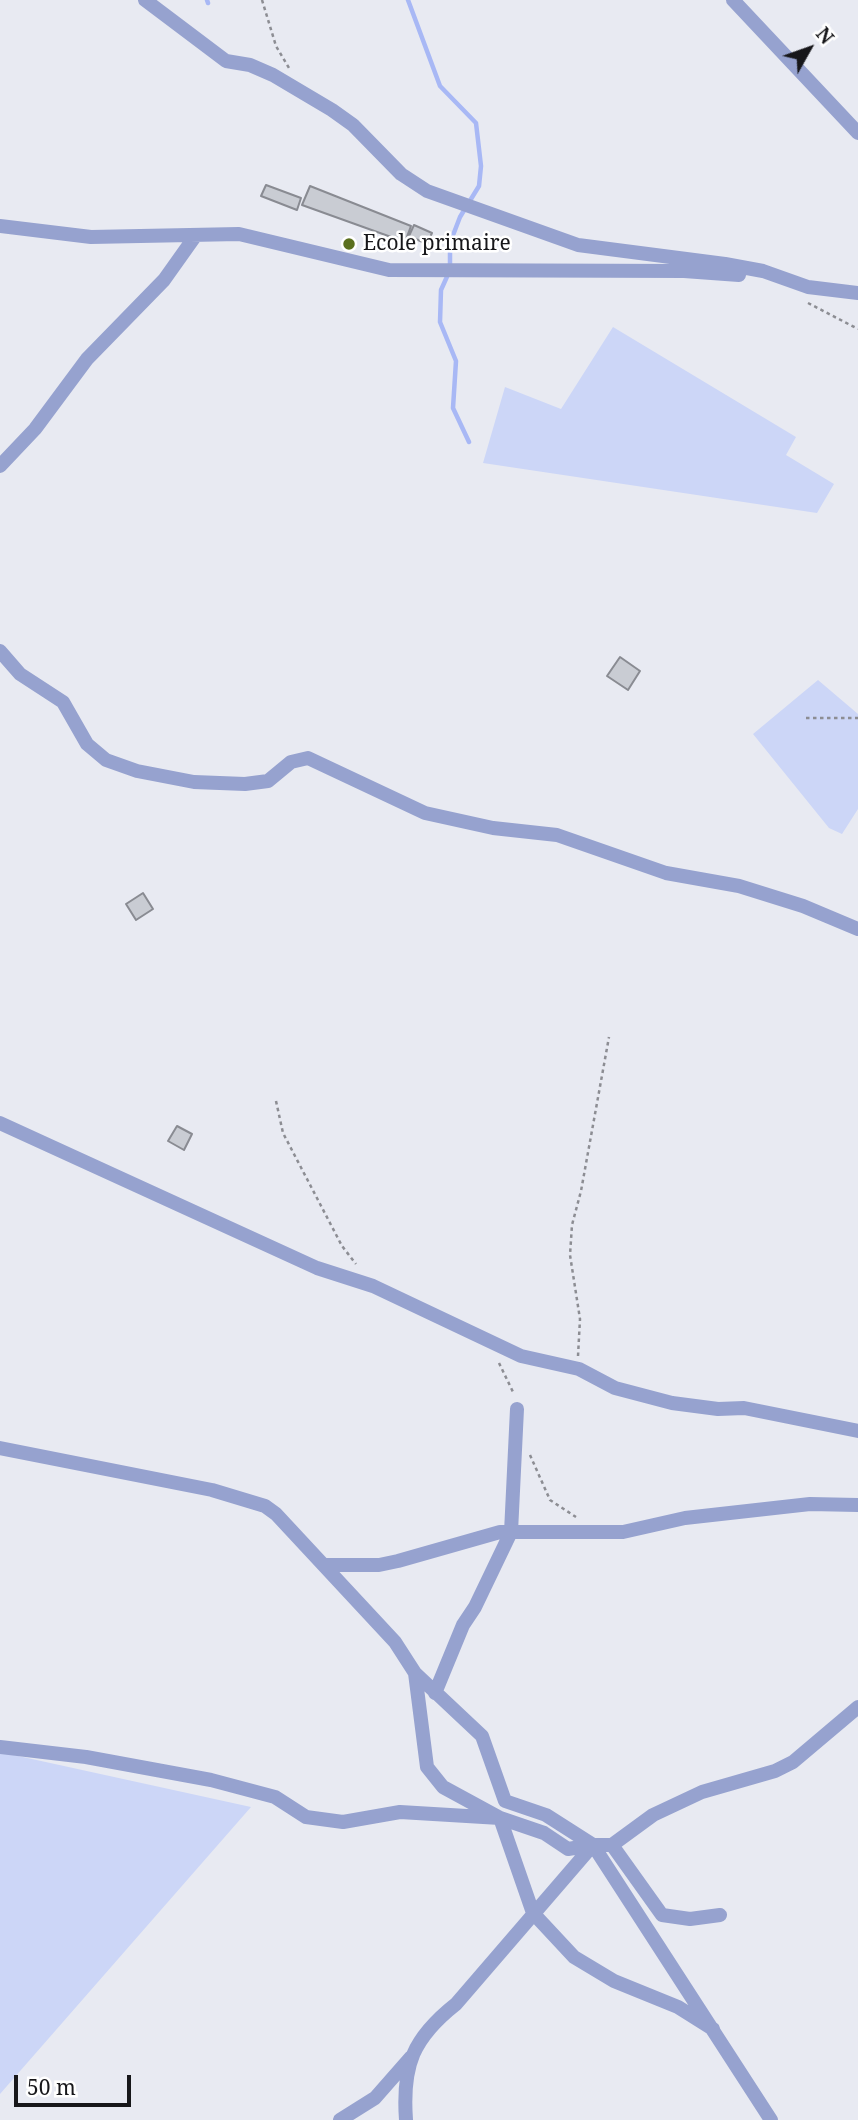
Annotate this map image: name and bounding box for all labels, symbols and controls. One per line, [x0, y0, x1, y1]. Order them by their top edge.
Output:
north arrow [774, 14, 844, 84]
text: N [810, 21, 840, 50]
place label: Ecole primaire [363, 231, 511, 257]
marker: Ecole primaire [341, 236, 357, 252]
scale bar [18, 2060, 135, 2104]
text: 50 m [27, 2073, 76, 2101]

